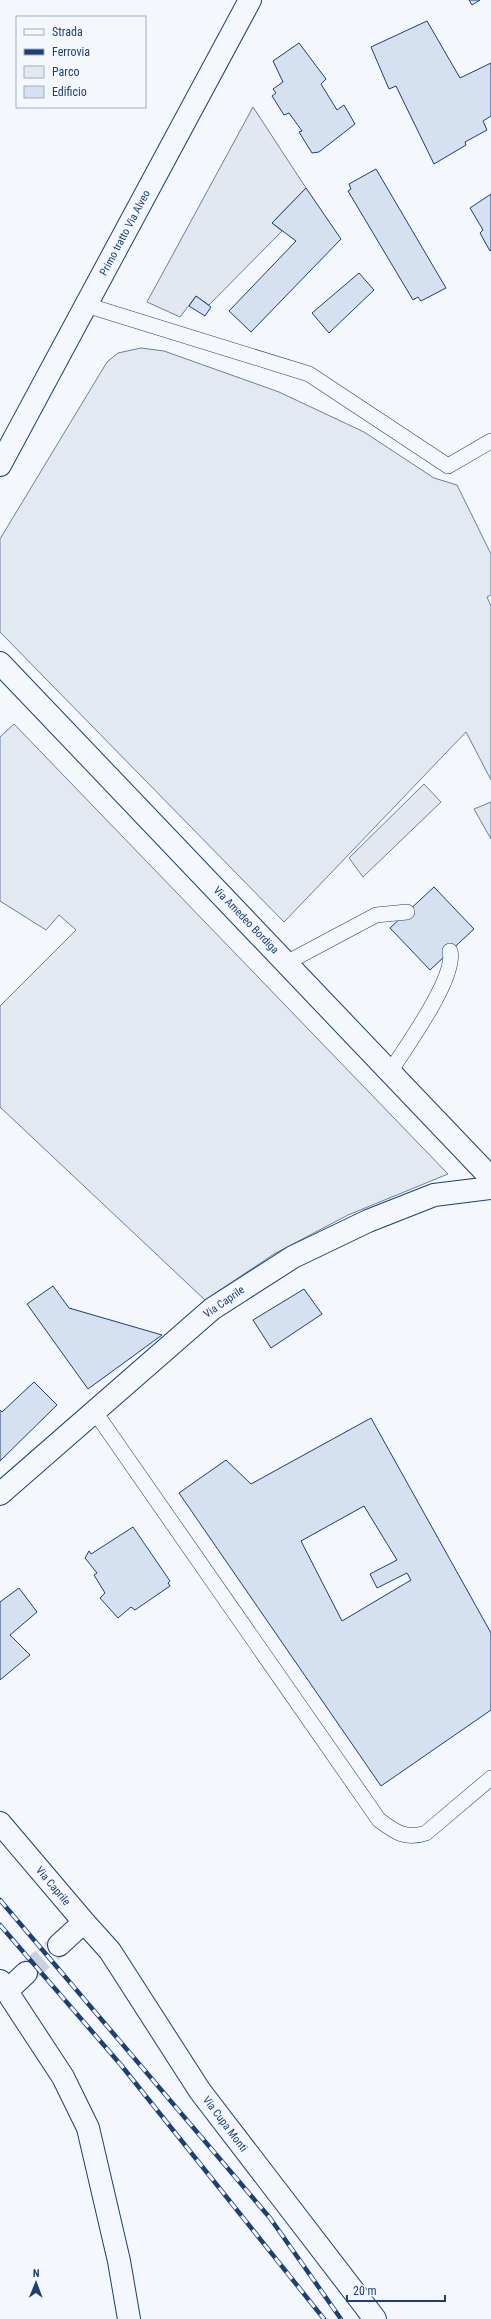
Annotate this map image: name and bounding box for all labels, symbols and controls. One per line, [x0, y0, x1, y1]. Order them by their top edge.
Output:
legend [16, 16, 146, 108]
text: Strada [52, 25, 83, 39]
text: Ferrovia [52, 45, 90, 59]
text: Parco [52, 65, 79, 79]
text: Edificio [52, 85, 87, 99]
street label: Primo tratto Via Alveo [97, 188, 153, 278]
street label: Via Amedeo Bordiga [211, 884, 281, 956]
street label: Via Caprile [201, 1283, 247, 1321]
street label: Via Caprile [33, 1864, 73, 1908]
street label: Via Cupa Monti [200, 2094, 250, 2154]
north arrow [16, 2263, 56, 2303]
text: N [33, 2267, 40, 2280]
scale bar [347, 2277, 445, 2303]
text: 20 m [353, 2284, 377, 2298]

